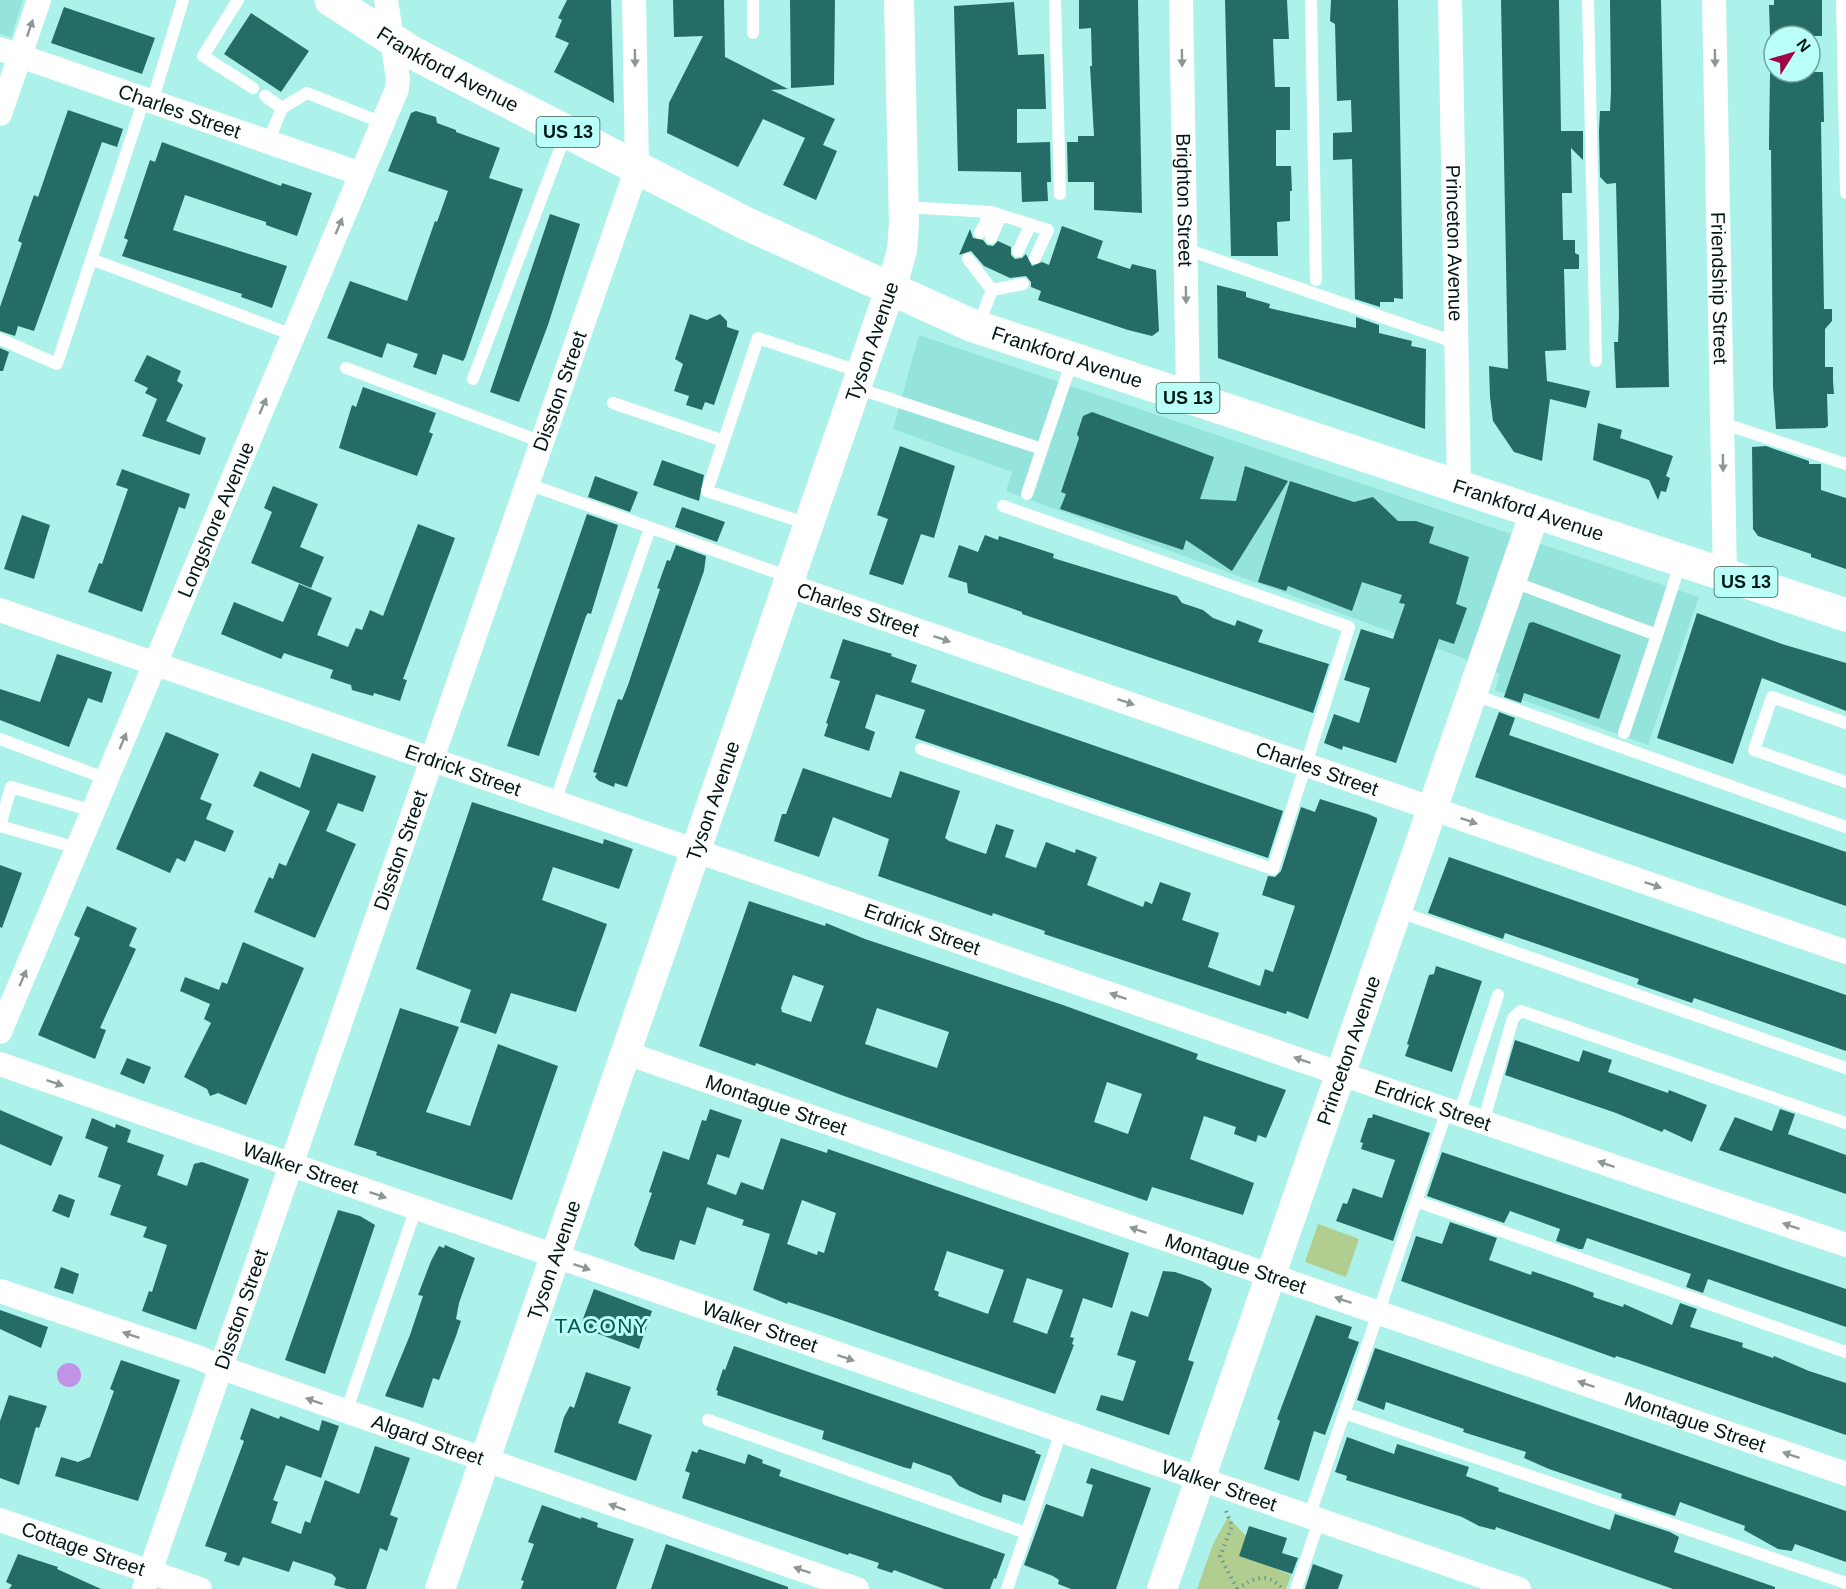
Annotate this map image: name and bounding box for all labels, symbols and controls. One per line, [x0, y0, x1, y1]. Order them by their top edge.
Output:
one-way arrow [25, 19, 35, 37]
street label: Frankford Avenue [373, 22, 522, 116]
north arrow [1762, 24, 1822, 84]
text: N [1793, 36, 1814, 55]
one-way arrow [630, 49, 640, 68]
one-way arrow [1177, 49, 1187, 68]
one-way arrow [1711, 49, 1720, 68]
street label: Charles Street [116, 80, 244, 143]
road number: US 13 [536, 117, 600, 147]
street label: Brighton Street [1172, 133, 1197, 267]
street label: Princeton Avenue [1442, 165, 1467, 321]
street label: Friendship Street [1707, 212, 1732, 365]
one-way arrow [334, 217, 344, 235]
street label: Tyson Avenue [841, 279, 903, 404]
one-way arrow [1182, 286, 1191, 305]
street label: Frankford Avenue [989, 322, 1146, 392]
street label: Disston Street [529, 328, 591, 454]
road number: US 13 [1156, 383, 1220, 413]
one-way arrow [259, 397, 269, 415]
street label: Longshore Avenue [173, 439, 258, 601]
one-way arrow [1718, 454, 1728, 473]
street label: Frankford Avenue [1450, 475, 1607, 545]
road number: US 13 [1714, 567, 1778, 597]
street label: Charles Street [794, 578, 922, 641]
one-way arrow [933, 634, 951, 644]
one-way arrow [1117, 698, 1135, 708]
one-way arrow [118, 731, 128, 749]
street label: Charles Street [1253, 737, 1382, 800]
street label: Tyson Avenue [682, 738, 744, 864]
street label: Erdrick Street [402, 740, 524, 801]
street label: Disston Street [369, 787, 431, 913]
one-way arrow [1460, 817, 1478, 826]
one-way arrow [1644, 881, 1662, 890]
street label: Erdrick Street [861, 899, 984, 959]
one-way arrow [18, 969, 28, 987]
street label: Princeton Avenue [1313, 973, 1385, 1128]
one-way arrow [1109, 991, 1127, 1001]
one-way arrow [1293, 1055, 1311, 1065]
street label: Montague Street [703, 1070, 850, 1140]
street label: Erdrick Street [1372, 1075, 1494, 1135]
one-way arrow [46, 1078, 64, 1088]
street label: Walker Street [240, 1138, 361, 1198]
one-way arrow [1597, 1159, 1615, 1168]
one-way arrow [369, 1191, 387, 1201]
street label: Tyson Avenue [523, 1197, 585, 1323]
one-way arrow [1782, 1221, 1800, 1231]
one-way arrow [1129, 1224, 1147, 1234]
street label: Montague Street [1162, 1229, 1310, 1298]
street label: Disston Street [210, 1246, 272, 1372]
one-way arrow [573, 1262, 591, 1272]
one-way arrow [1334, 1295, 1352, 1304]
street label: Walker Street [699, 1297, 821, 1357]
district label: TACONY [555, 1314, 649, 1337]
one-way arrow [122, 1330, 140, 1340]
one-way arrow [837, 1353, 855, 1363]
one-way arrow [1577, 1379, 1595, 1389]
street label: Montague Street [1622, 1387, 1769, 1457]
one-way arrow [305, 1395, 323, 1405]
street label: Algard Street [369, 1410, 487, 1469]
one-way arrow [1782, 1449, 1800, 1459]
street label: Walker Street [1159, 1455, 1280, 1516]
one-way arrow [608, 1502, 626, 1512]
street label: Cottage Street [19, 1517, 148, 1580]
one-way arrow [793, 1565, 811, 1575]

